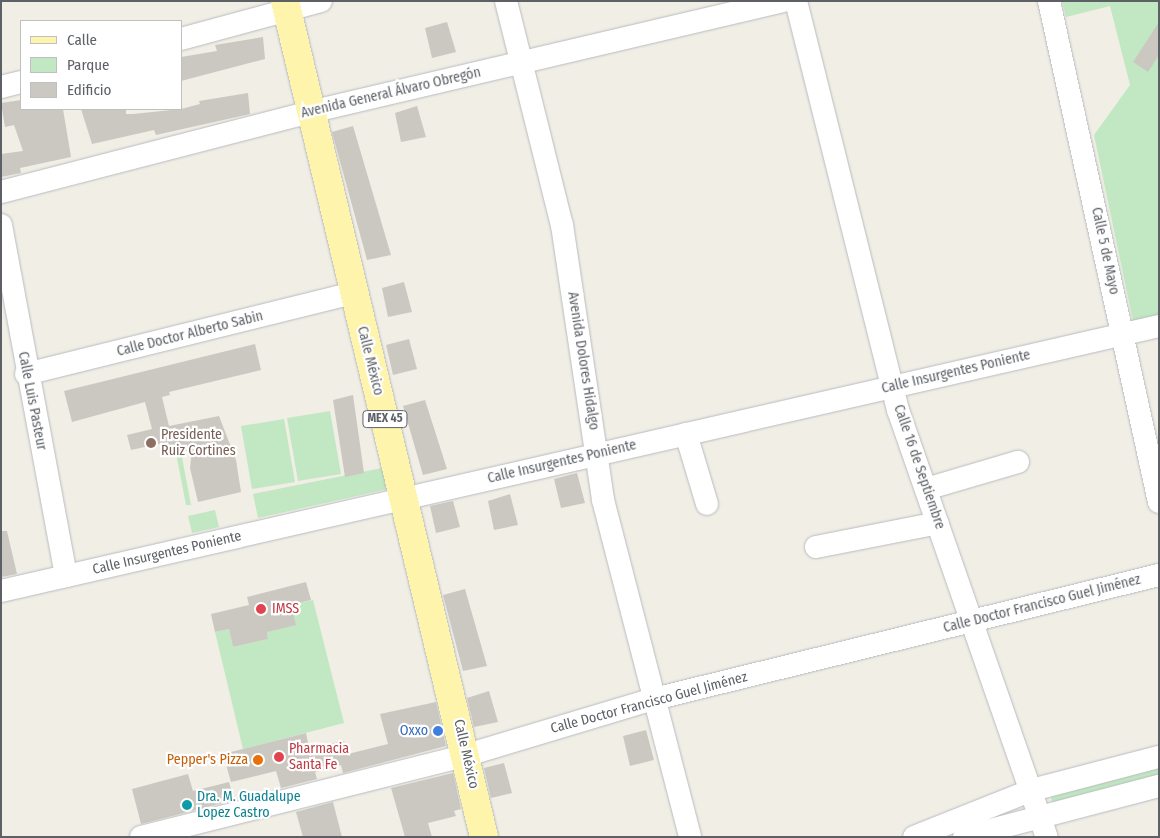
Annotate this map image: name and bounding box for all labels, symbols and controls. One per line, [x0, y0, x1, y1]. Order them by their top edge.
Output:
legend [20, 20, 182, 110]
text: Calle [67, 31, 97, 49]
text: Parque [67, 56, 110, 74]
street label: Avenida General Álvaro Obregón [299, 64, 483, 122]
text: Edificio [67, 81, 112, 99]
street label: Calle 5 de Mayo [1088, 206, 1122, 296]
street label: Avenida Dolores Hidalgo [564, 291, 602, 431]
street label: Calle Doctor Alberto Sabin [115, 308, 265, 360]
street label: Calle México [353, 325, 387, 397]
street label: Calle Insurgentes Poniente [880, 347, 1032, 397]
street label: Calle Luis Pasteur [14, 350, 50, 452]
street label: Calle 16 de Septiembre [890, 403, 948, 531]
road number: MEX 45 [361, 409, 409, 428]
place label: Presidente Ruiz Cortines [161, 427, 236, 460]
marker: Presidente Ruiz Cortines [145, 437, 157, 449]
street label: Calle Insurgentes Poniente [486, 437, 638, 487]
street label: Calle Insurgentes Poniente [91, 528, 243, 578]
street label: Calle Doctor Francisco Guel Jiménez [942, 571, 1142, 637]
place label: IMSS [272, 601, 299, 617]
marker: IMSS [254, 602, 268, 616]
street label: Calle Doctor Francisco Guel Jiménez [549, 669, 749, 737]
street label: Calle México [450, 718, 482, 790]
place label: Oxxo [400, 723, 428, 739]
marker: Oxxo [432, 725, 444, 737]
place label: Pharmacia Santa Fe [289, 741, 349, 774]
marker: Pharmacia Santa Fe [273, 751, 285, 763]
place label: Pepper's Pizza [167, 752, 248, 768]
marker: Pepper's Pizza [252, 754, 264, 766]
place label: Dra. M. Guadalupe Lopez Castro [197, 789, 301, 822]
marker: Dra. M. Guadalupe Lopez Castro [181, 799, 193, 811]

